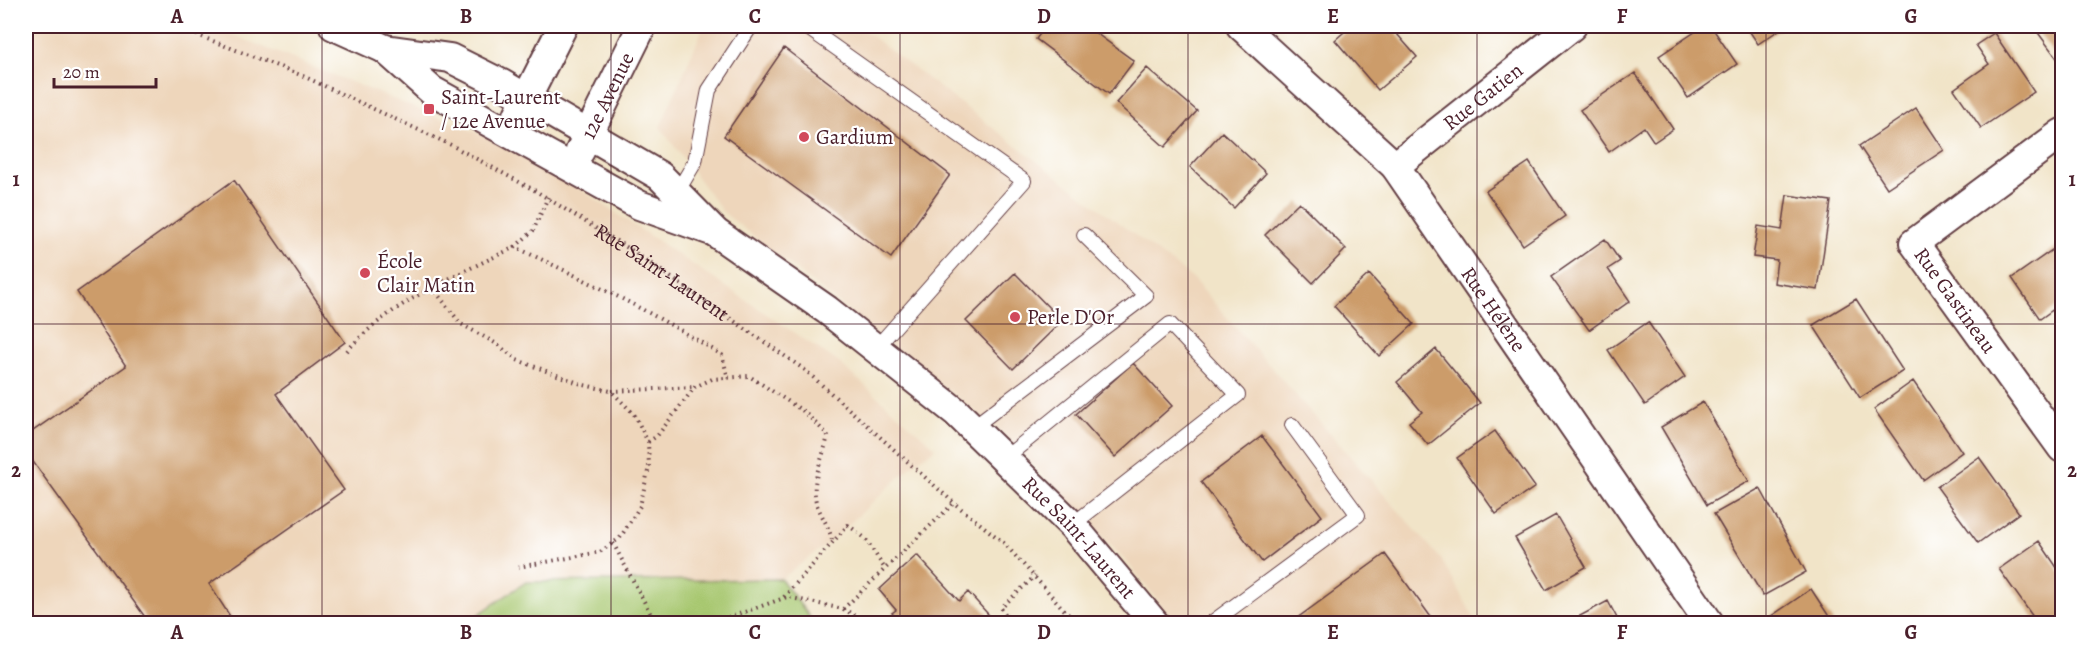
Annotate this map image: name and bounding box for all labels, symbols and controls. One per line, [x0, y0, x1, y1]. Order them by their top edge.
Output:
text: A [170, 3, 184, 30]
text: B [460, 3, 472, 30]
text: C [749, 3, 761, 30]
text: D [1037, 3, 1051, 30]
text: E [1327, 3, 1339, 30]
text: F [1617, 3, 1628, 30]
text: G [1904, 3, 1918, 30]
street label: 12e Avenue [574, 47, 641, 144]
scale bar [54, 51, 156, 89]
street label: Rue Gatien [1437, 56, 1529, 137]
text: 20 m [63, 60, 100, 84]
place label: Saint-Laurent / 12e Avenue [441, 83, 561, 135]
marker: Saint-Laurent / 12e Avenue [422, 102, 436, 116]
place label: Gardium [816, 123, 893, 151]
marker: Gardium [797, 130, 811, 144]
text: 1 [12, 166, 20, 193]
text: 1 [2068, 166, 2076, 193]
street label: Rue Saint-Laurent [589, 217, 735, 328]
street label: Rue Gastineau [1908, 242, 2003, 359]
place label: École Clair Matin [377, 247, 475, 299]
street label: Rue Hélène [1454, 261, 1533, 357]
marker: École Clair Matin [358, 266, 372, 280]
place label: Perle D'Or [1027, 303, 1114, 331]
marker: Perle D'Or [1008, 310, 1022, 324]
text: 2 [11, 457, 21, 484]
text: 2 [2067, 457, 2077, 484]
street label: Rue Saint-Laurent [1016, 470, 1142, 605]
text: A [170, 619, 184, 646]
text: B [460, 619, 472, 646]
text: C [749, 619, 761, 646]
text: D [1037, 619, 1051, 646]
text: E [1327, 619, 1339, 646]
text: F [1617, 619, 1628, 646]
text: G [1904, 619, 1918, 646]

